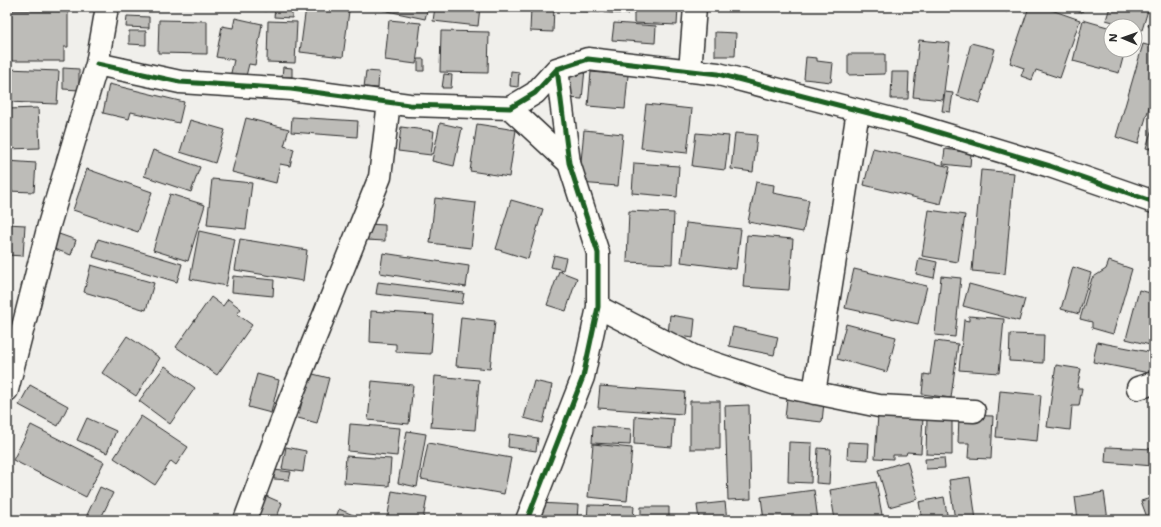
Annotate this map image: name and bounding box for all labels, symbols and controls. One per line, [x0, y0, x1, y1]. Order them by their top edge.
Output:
north arrow [1103, 18, 1143, 58]
text: N [1106, 33, 1121, 42]

